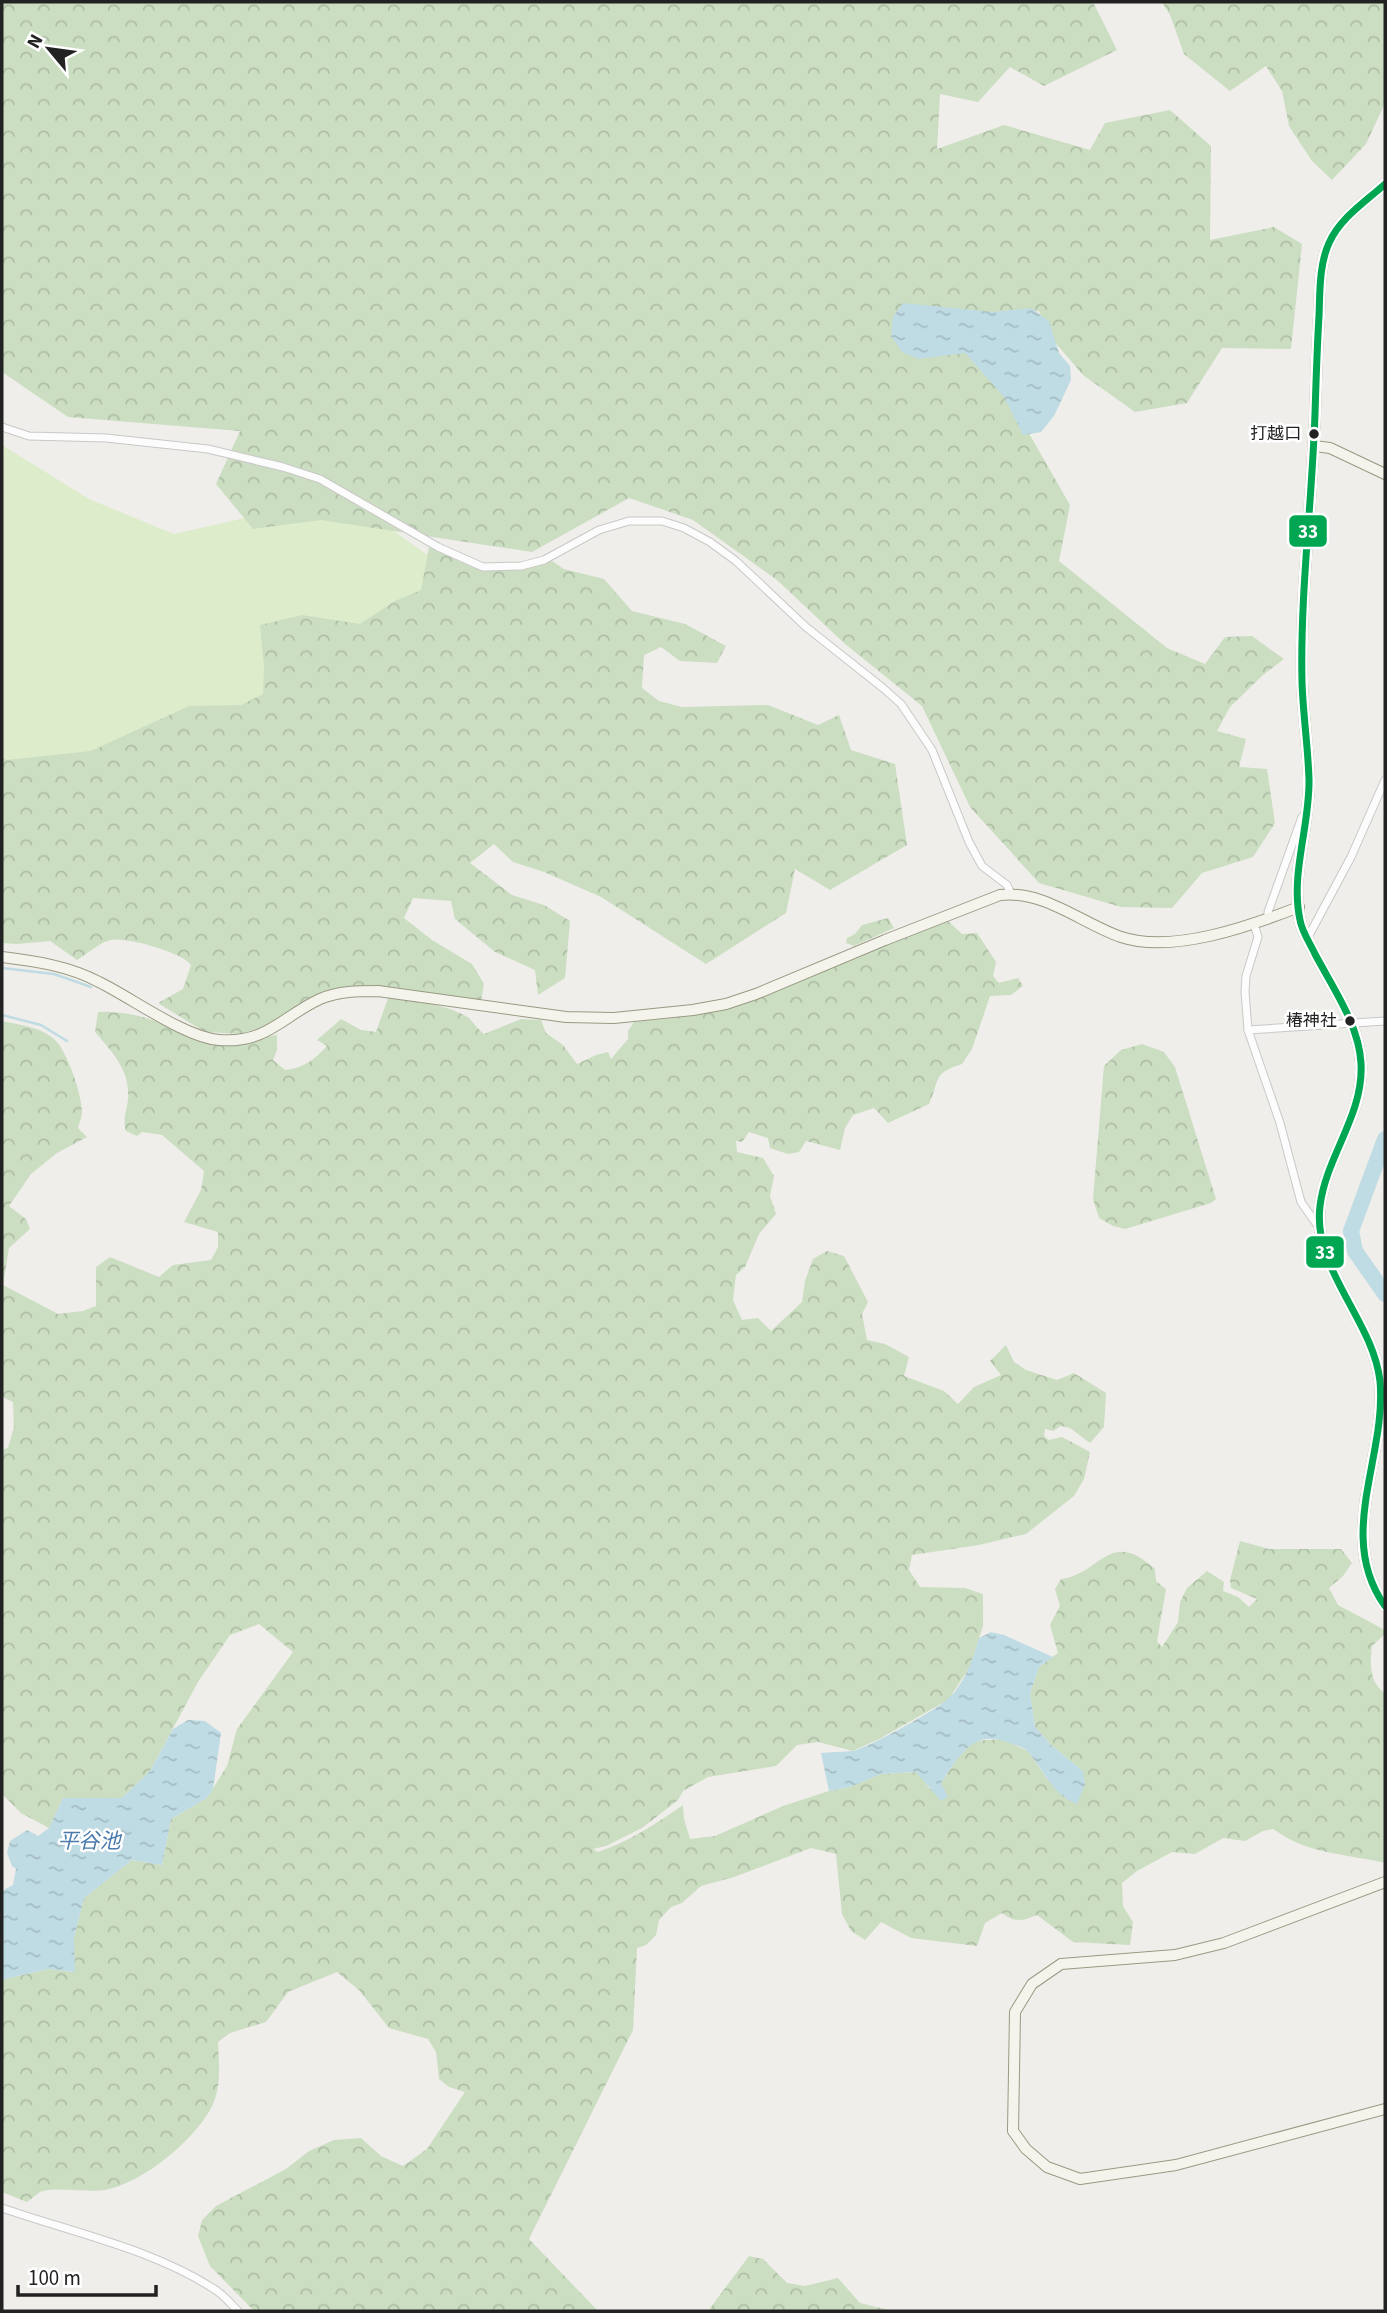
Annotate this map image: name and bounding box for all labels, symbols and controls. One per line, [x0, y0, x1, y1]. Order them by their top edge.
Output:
north arrow [14, 14, 84, 84]
text: N [21, 29, 50, 54]
place label: 打越口 [1250, 422, 1301, 446]
marker: 打越口 [1307, 427, 1321, 441]
line badge: 33 [1288, 514, 1328, 548]
text: 33 [1298, 519, 1318, 546]
place label: 椿神社 [1286, 1009, 1337, 1033]
marker: 椿神社 [1343, 1014, 1357, 1028]
line badge: 33 [1305, 1235, 1345, 1269]
text: 33 [1315, 1240, 1335, 1267]
water label: 平谷池 [58, 1826, 122, 1856]
scale bar [18, 2254, 156, 2298]
text: 100 m [28, 2263, 81, 2293]

